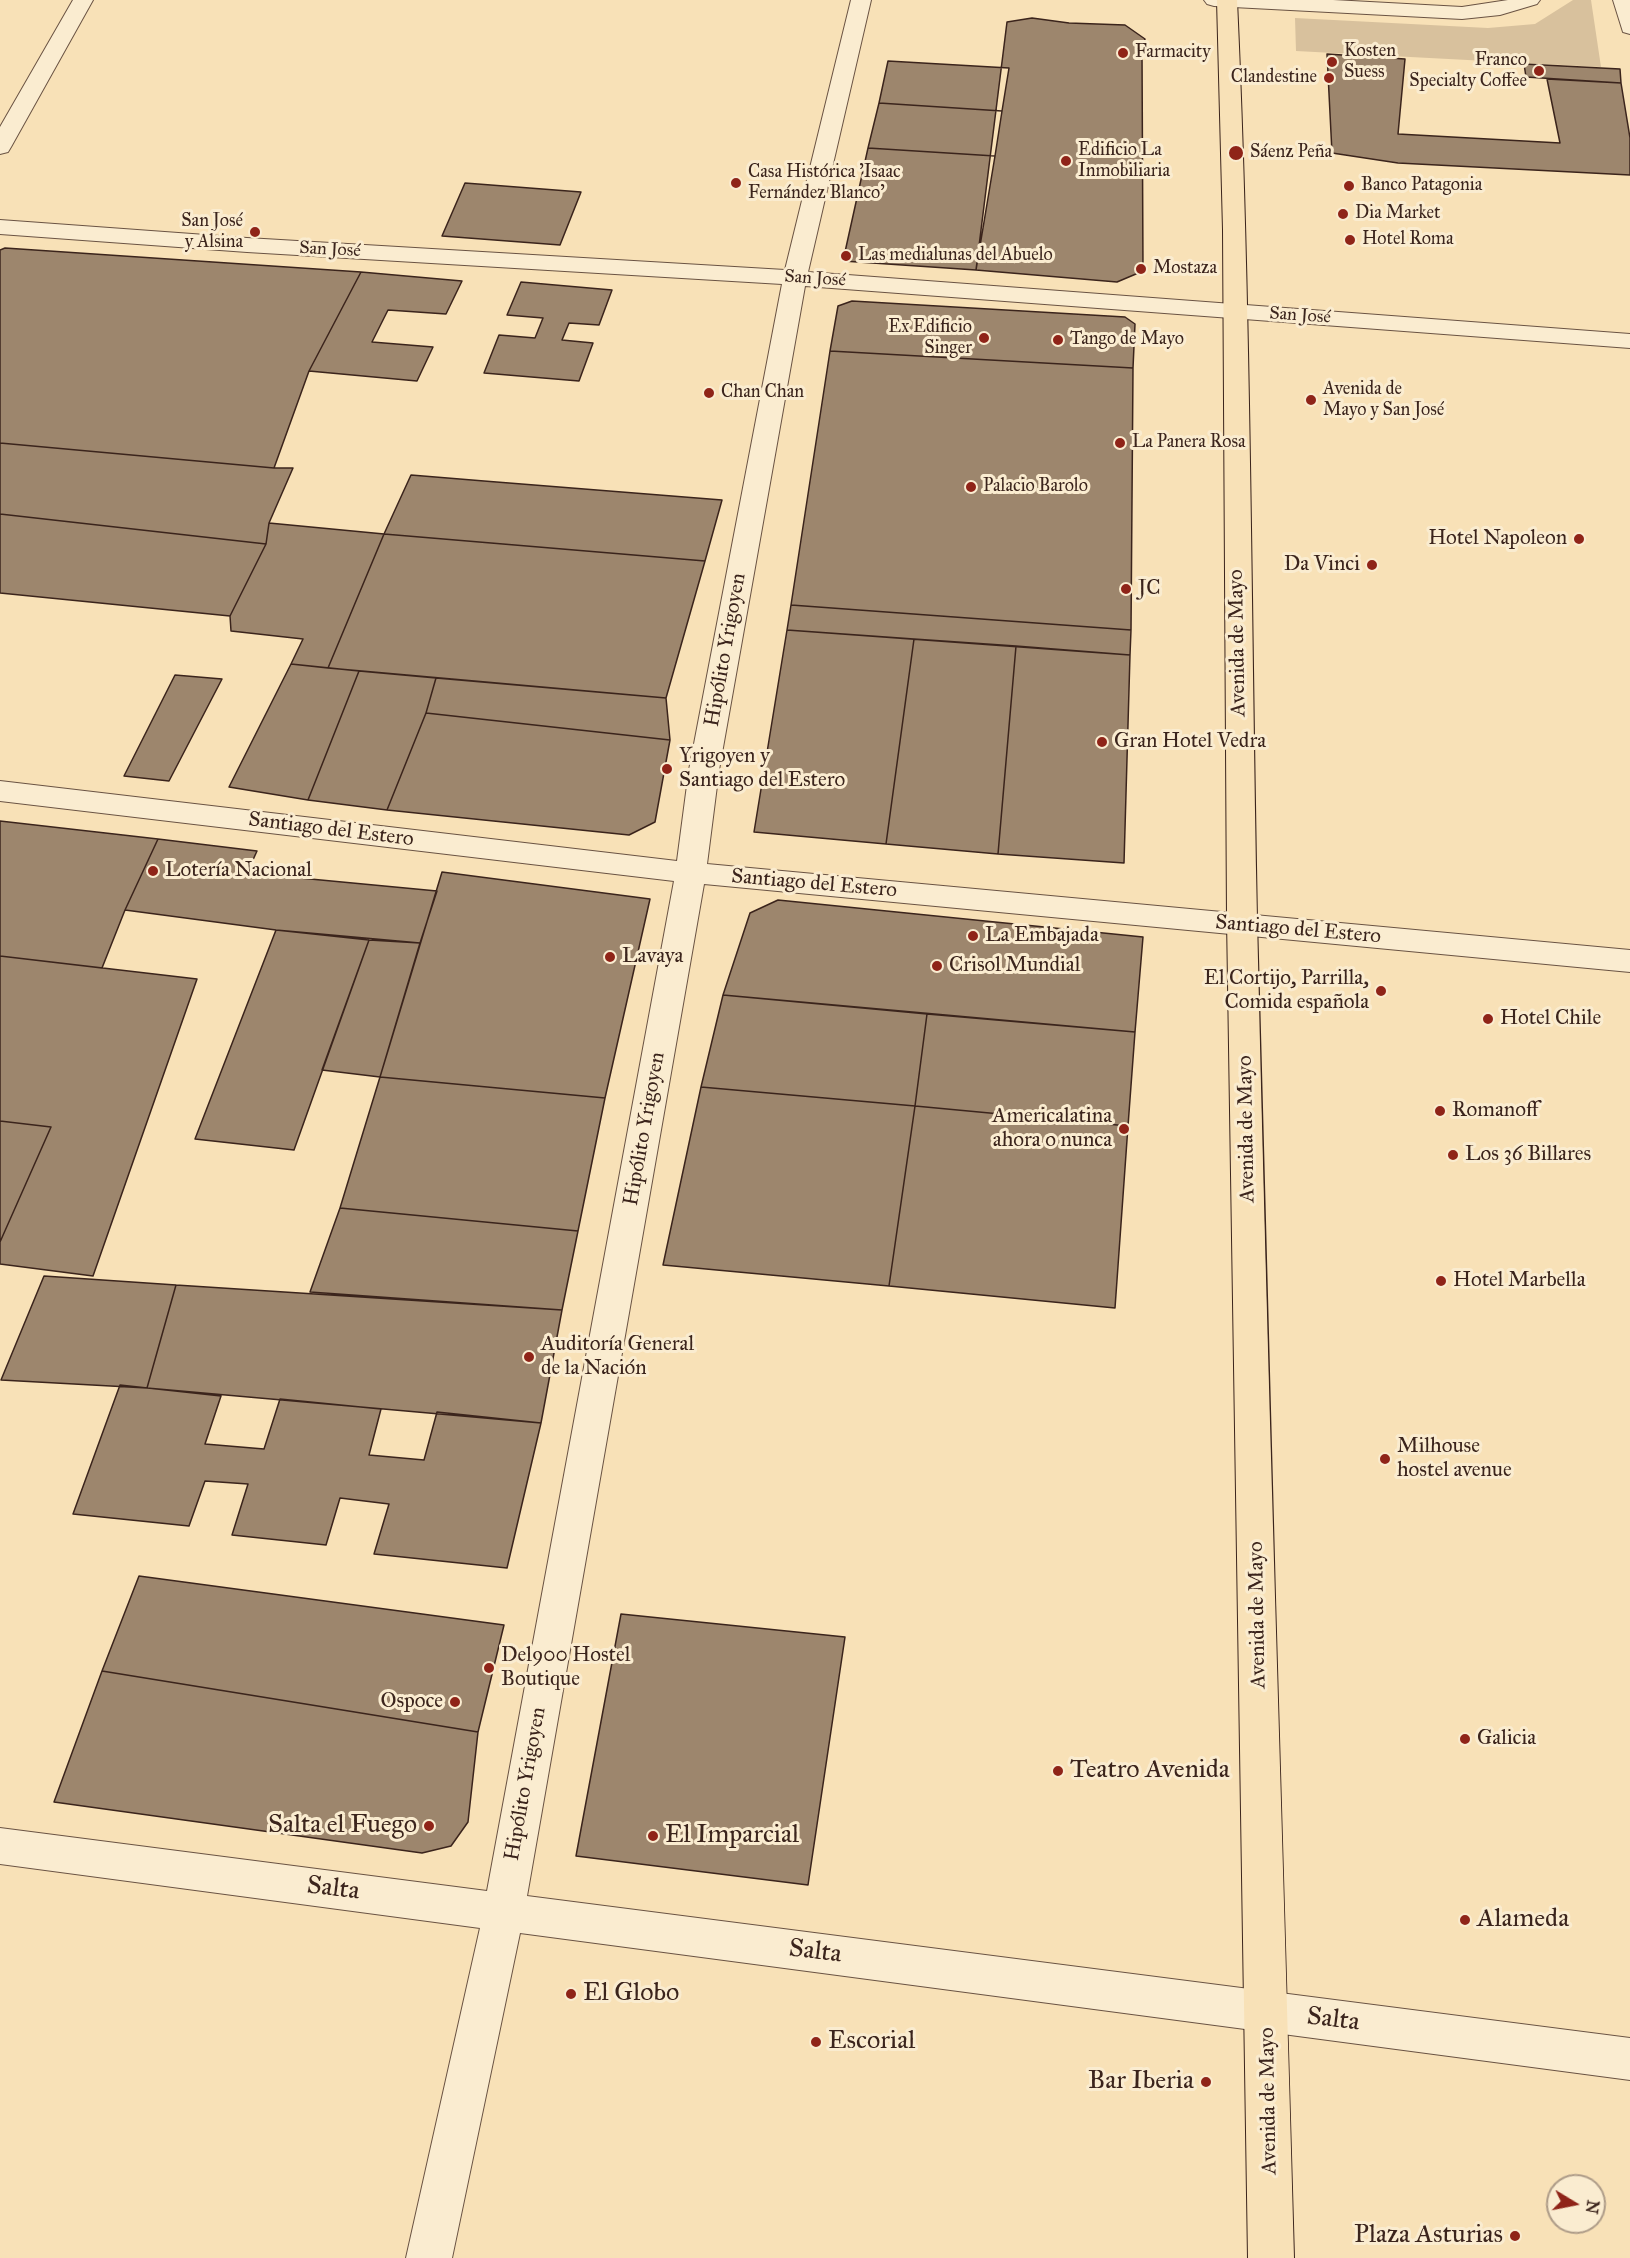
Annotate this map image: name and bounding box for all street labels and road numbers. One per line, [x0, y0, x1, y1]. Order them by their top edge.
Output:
street label: San José [299, 238, 361, 262]
street label: San José [783, 266, 847, 292]
street label: San José [1268, 303, 1332, 329]
street label: Avenida de Mayo [1224, 569, 1252, 717]
street label: Hipólito Yrigoyen [700, 571, 752, 729]
street label: Santiago del Estero [247, 807, 415, 853]
street label: Santiago del Estero [730, 864, 898, 904]
street label: Santiago del Estero [1214, 910, 1382, 950]
street label: Hipólito Yrigoyen [619, 1050, 671, 1208]
street label: Avenida de Mayo [1233, 1055, 1261, 1203]
street label: Avenida de Mayo [1244, 1541, 1272, 1689]
street label: Hipólito Yrigoyen [500, 1705, 552, 1863]
street label: Salta [305, 1870, 361, 1908]
street label: Salta [787, 1933, 843, 1971]
street label: Salta [1305, 2001, 1361, 2039]
street label: Avenida de Mayo [1255, 2027, 1283, 2175]

